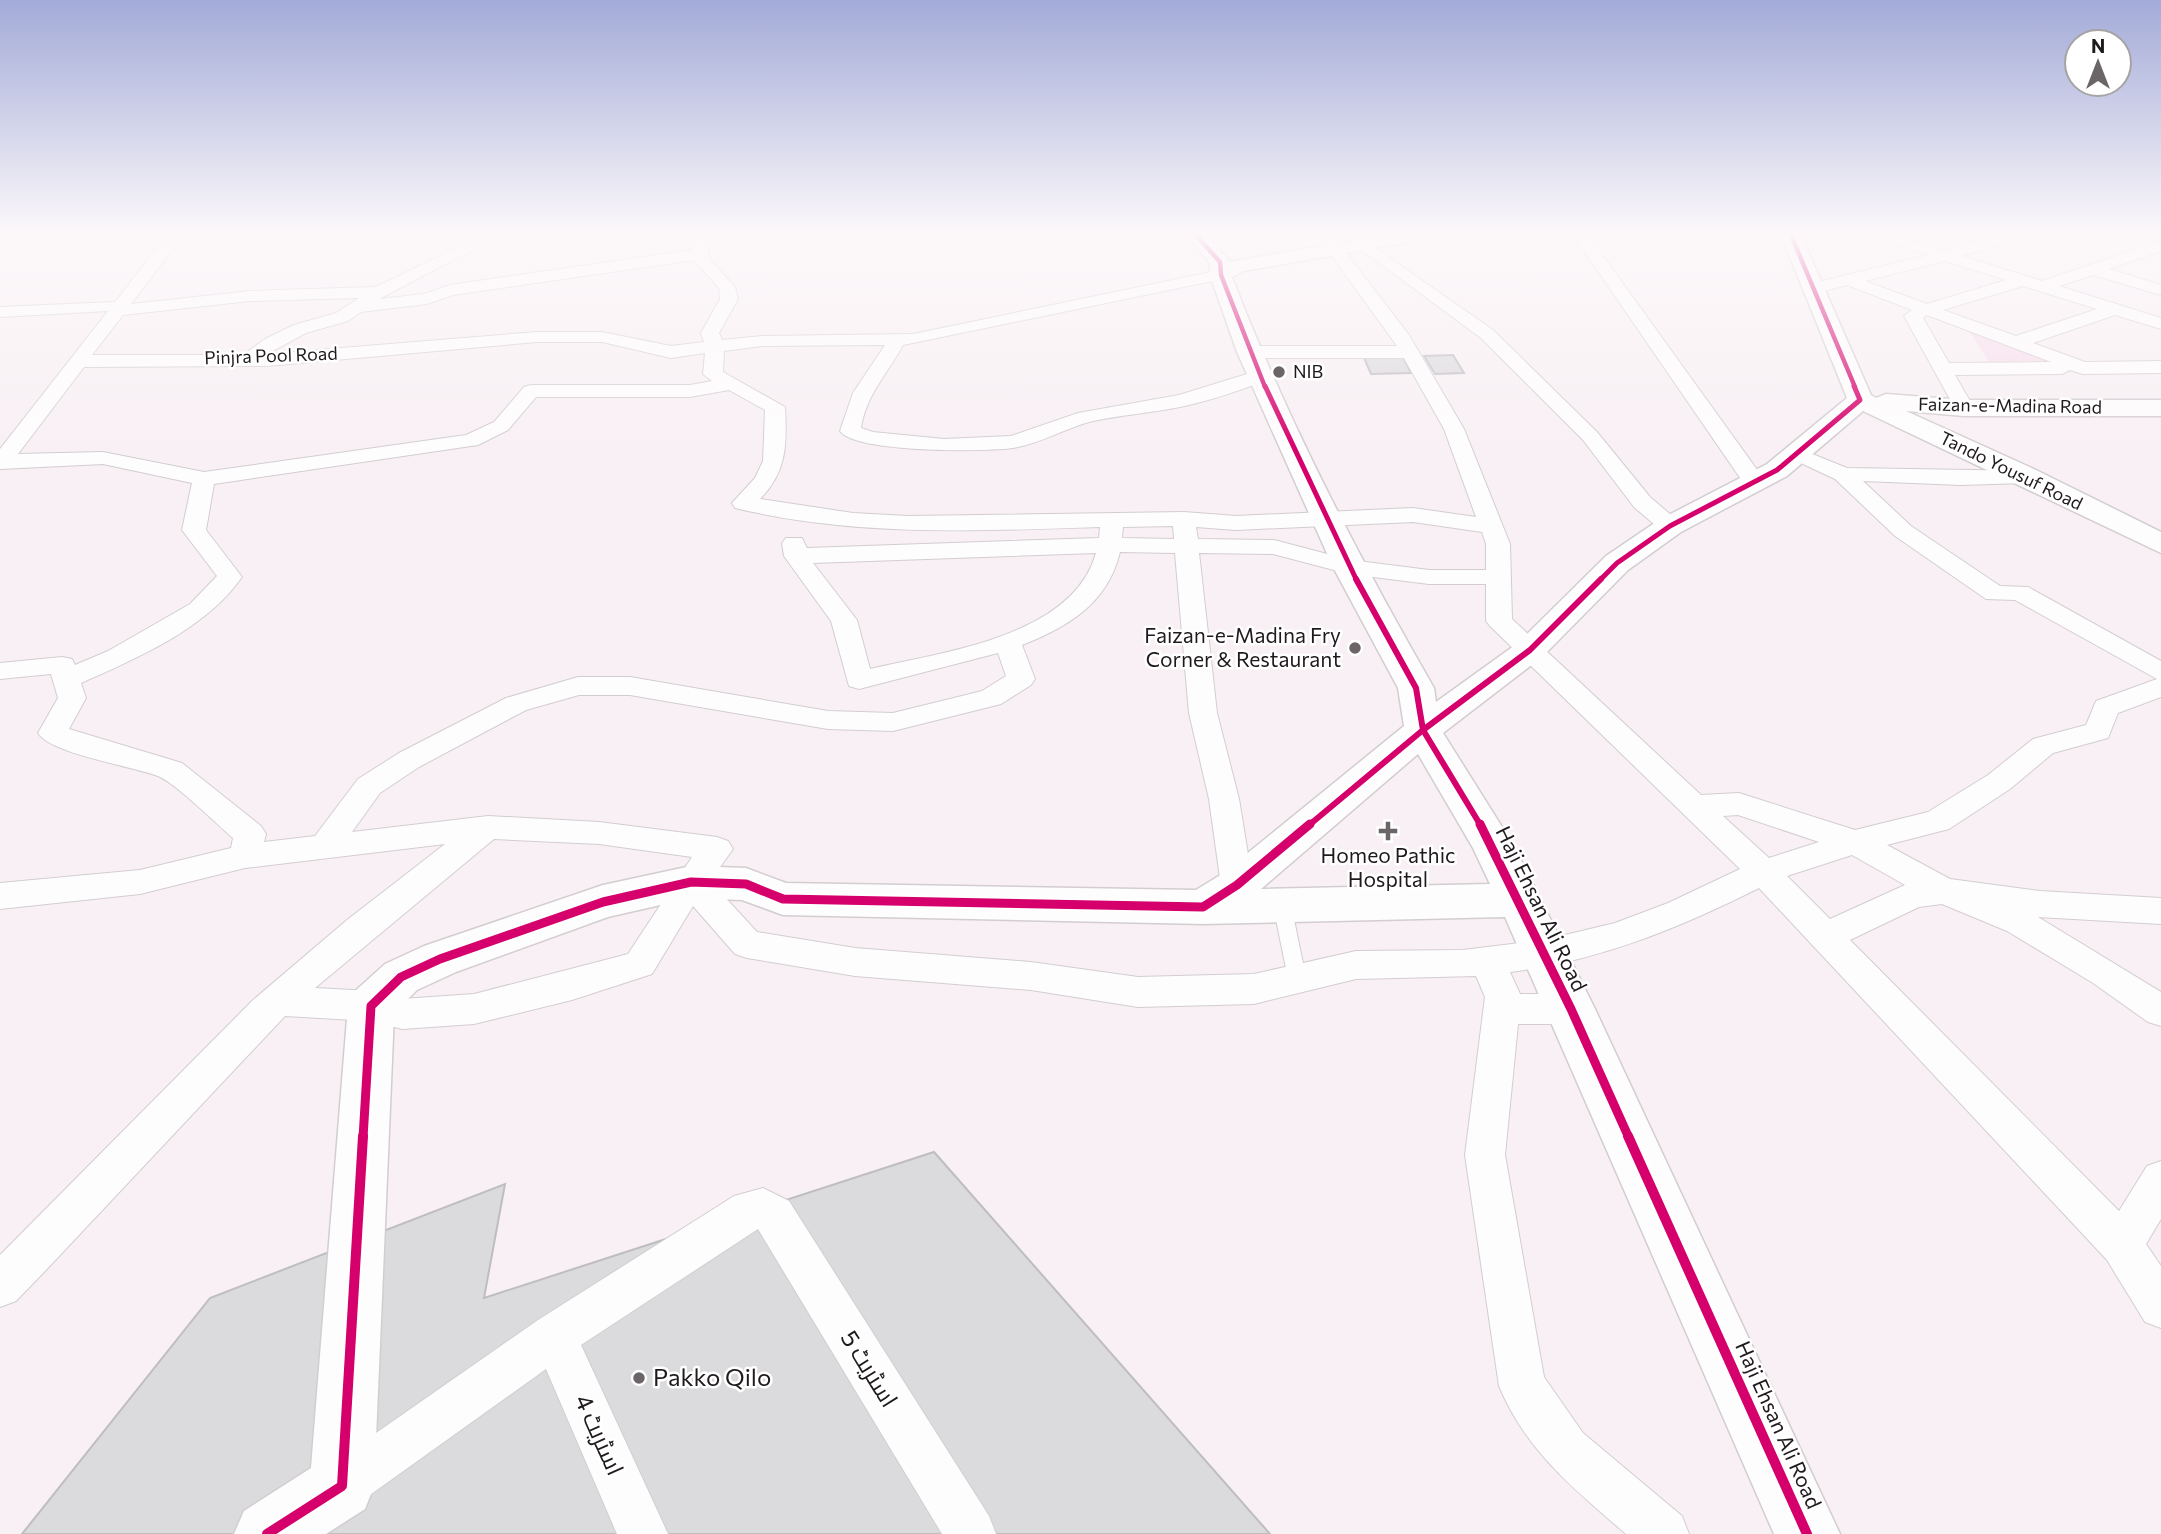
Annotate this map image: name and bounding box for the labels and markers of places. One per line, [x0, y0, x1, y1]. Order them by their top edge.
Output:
place label: NIB [1293, 360, 1323, 382]
marker: NIB [1271, 364, 1287, 380]
place label: Faizan-e-Madina Fry Corner & Restaurant [1144, 622, 1341, 671]
marker: Faizan-e-Madina Fry Corner & Restaurant [1347, 640, 1363, 656]
marker: Homeo Pathic Hospital [1378, 821, 1398, 841]
place label: Homeo Pathic Hospital [1321, 842, 1455, 891]
place label: Pakko Qilo [653, 1362, 771, 1391]
marker: Pakko Qilo [631, 1370, 647, 1386]

